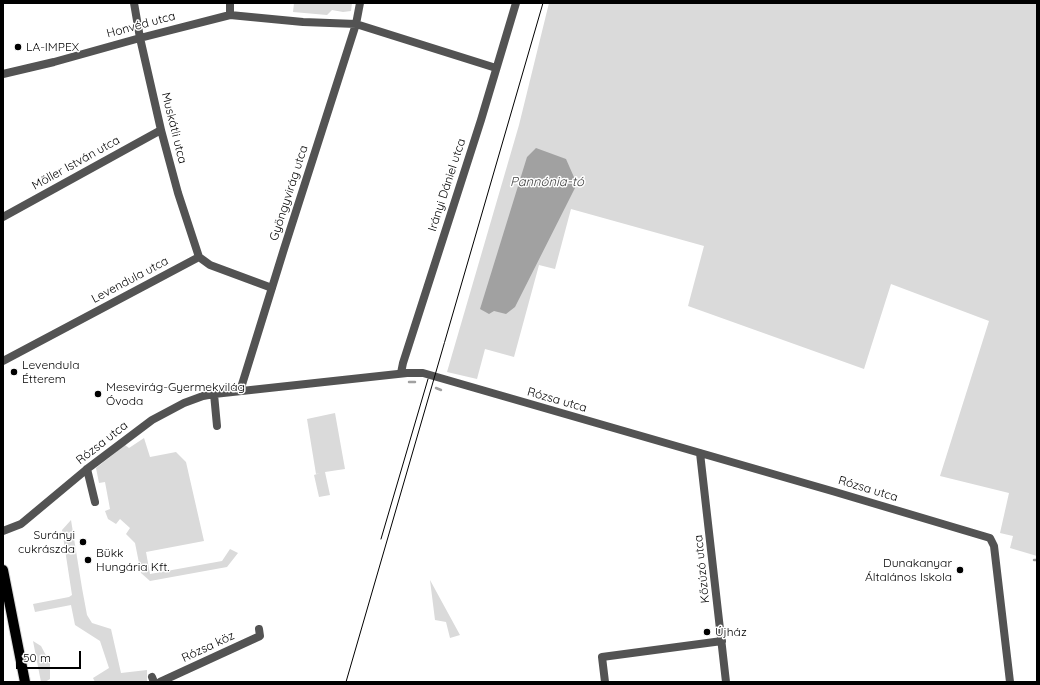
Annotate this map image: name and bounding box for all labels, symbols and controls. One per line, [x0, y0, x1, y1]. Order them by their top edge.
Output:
street label: Honvéd utca [105, 9, 177, 41]
place label: LA-IMPEX [26, 40, 79, 54]
marker: LA-IMPEX [13, 42, 23, 52]
street label: Muskátli utca [158, 91, 190, 165]
street label: Möller István utca [30, 133, 122, 193]
street label: Irányi Dániel utca [425, 137, 469, 233]
street label: Gyöngyvirág utca [267, 144, 311, 242]
water label: Pannónia-tó [510, 174, 584, 190]
street label: Levendula utca [89, 254, 171, 306]
place label: Levendula Étterem [22, 358, 79, 386]
marker: Levendula Étterem [9, 367, 19, 377]
place label: Mesevirág-Gyermekvilág Óvoda [106, 380, 245, 408]
street label: Rózsa utca [525, 385, 589, 415]
marker: Mesevirág-Gyermekvilág Óvoda [93, 389, 103, 399]
street label: Rózsa utca [73, 418, 131, 468]
street label: Rózsa utca [836, 473, 900, 505]
place label: Surányi cukrászda [18, 528, 75, 556]
street label: Kőzúzó utca [691, 534, 713, 604]
marker: Surányi cukrászda [78, 537, 88, 547]
place label: Bükk Hungária Kft. [96, 546, 170, 574]
marker: Bükk Hungária Kft. [83, 555, 93, 565]
place label: Dunakanyar Általános Iskola [865, 556, 952, 584]
marker: Dunakanyar Általános Iskola [955, 565, 965, 575]
place label: Újház [715, 625, 747, 639]
marker: Újház [702, 627, 712, 637]
street label: Rózsa köz [179, 629, 237, 665]
scale bar [18, 643, 83, 669]
text: 50 m [23, 650, 51, 665]

